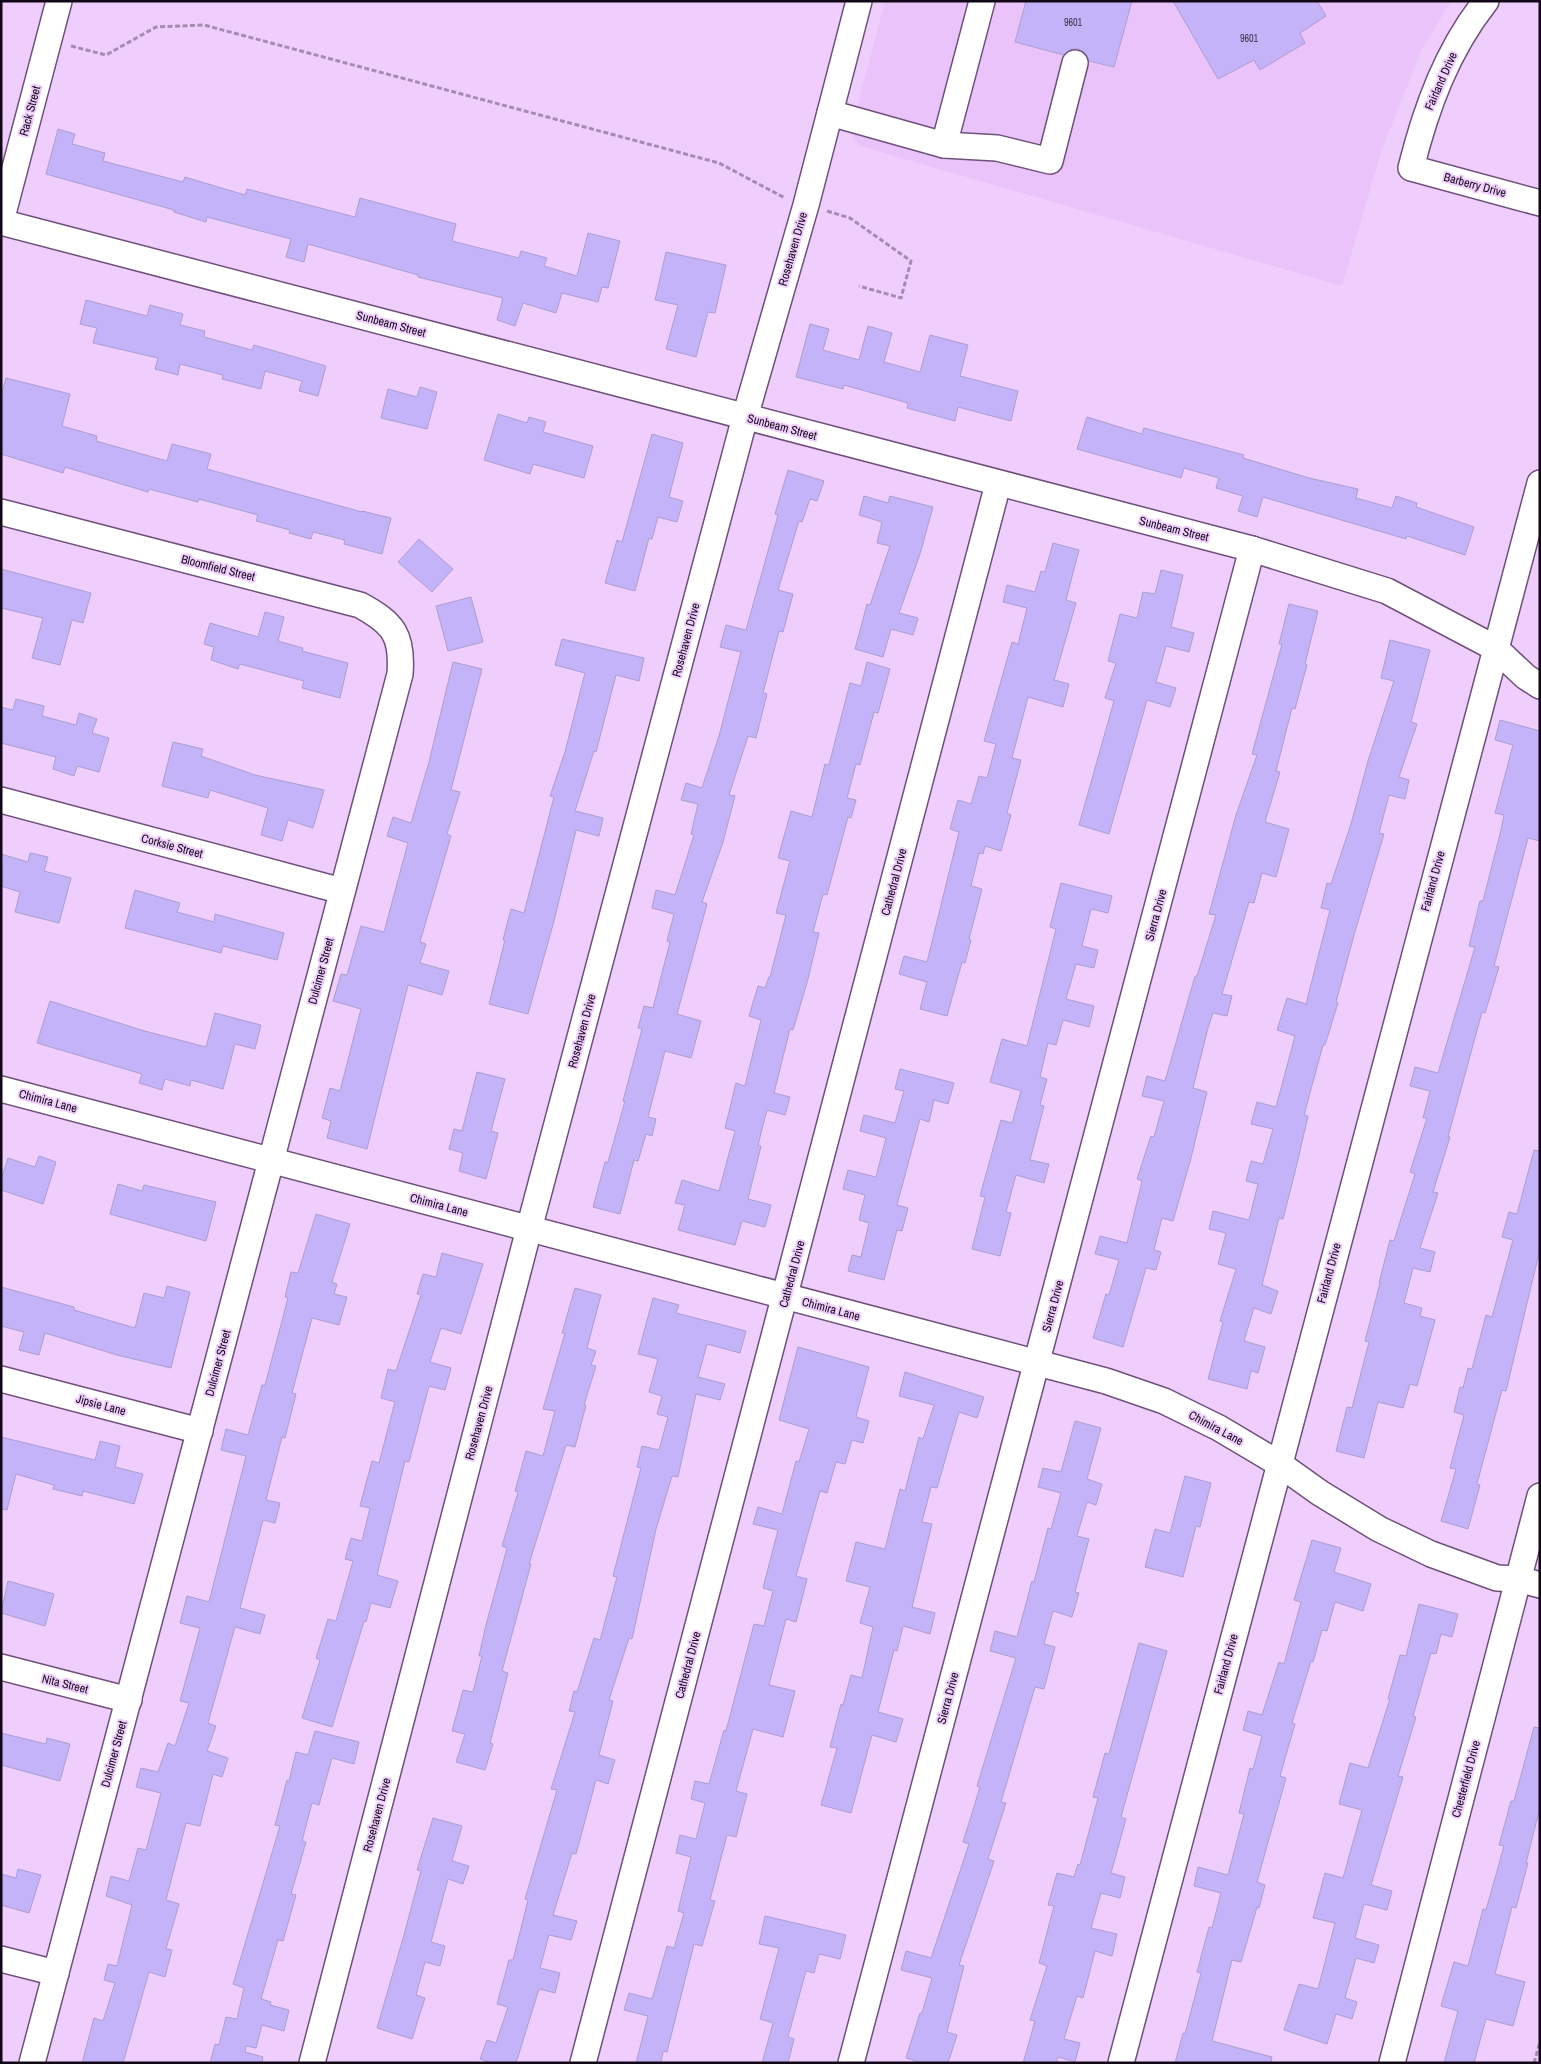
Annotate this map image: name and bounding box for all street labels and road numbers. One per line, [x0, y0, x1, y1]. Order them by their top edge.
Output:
street label: Fairland Drive [1421, 49, 1461, 113]
street label: Rack Street [16, 84, 44, 138]
street label: Barberry Drive [1442, 169, 1508, 201]
street label: Rosehaven Drive [775, 210, 811, 288]
street label: Sunbeam Street [355, 307, 428, 341]
street label: Sunbeam Street [746, 410, 819, 444]
street label: Sunbeam Street [1138, 513, 1211, 545]
street label: Bloomfield Street [179, 551, 257, 585]
street label: Rosehaven Drive [668, 601, 704, 679]
street label: Corksie Street [140, 830, 205, 862]
street label: Cathedral Drive [877, 847, 911, 917]
street label: Fairland Drive [1417, 849, 1449, 913]
street label: Sierra Drive [1141, 887, 1171, 943]
street label: Dulcimer Street [304, 936, 338, 1006]
street label: Rosehaven Drive [564, 992, 600, 1070]
street label: Chimira Lane [17, 1086, 79, 1116]
street label: Chimira Lane [408, 1190, 470, 1220]
street label: Cathedral Drive [775, 1239, 809, 1309]
street label: Fairland Drive [1313, 1241, 1345, 1305]
street label: Sierra Drive [1038, 1278, 1068, 1334]
street label: Chimira Lane [800, 1294, 862, 1324]
street label: Dulcimer Street [201, 1328, 235, 1398]
street label: Rosehaven Drive [461, 1384, 497, 1462]
street label: Jipsie Lane [74, 1391, 128, 1419]
street label: Chimira Lane [1186, 1407, 1246, 1449]
street label: Cathedral Drive [671, 1630, 705, 1700]
street label: Fairland Drive [1210, 1632, 1242, 1696]
street label: Sierra Drive [933, 1670, 963, 1726]
street label: Nita Street [40, 1671, 90, 1698]
street label: Dulcimer Street [97, 1719, 131, 1789]
street label: Chesterfield Drive [1448, 1739, 1484, 1819]
street label: Rosehaven Drive [359, 1776, 395, 1854]

